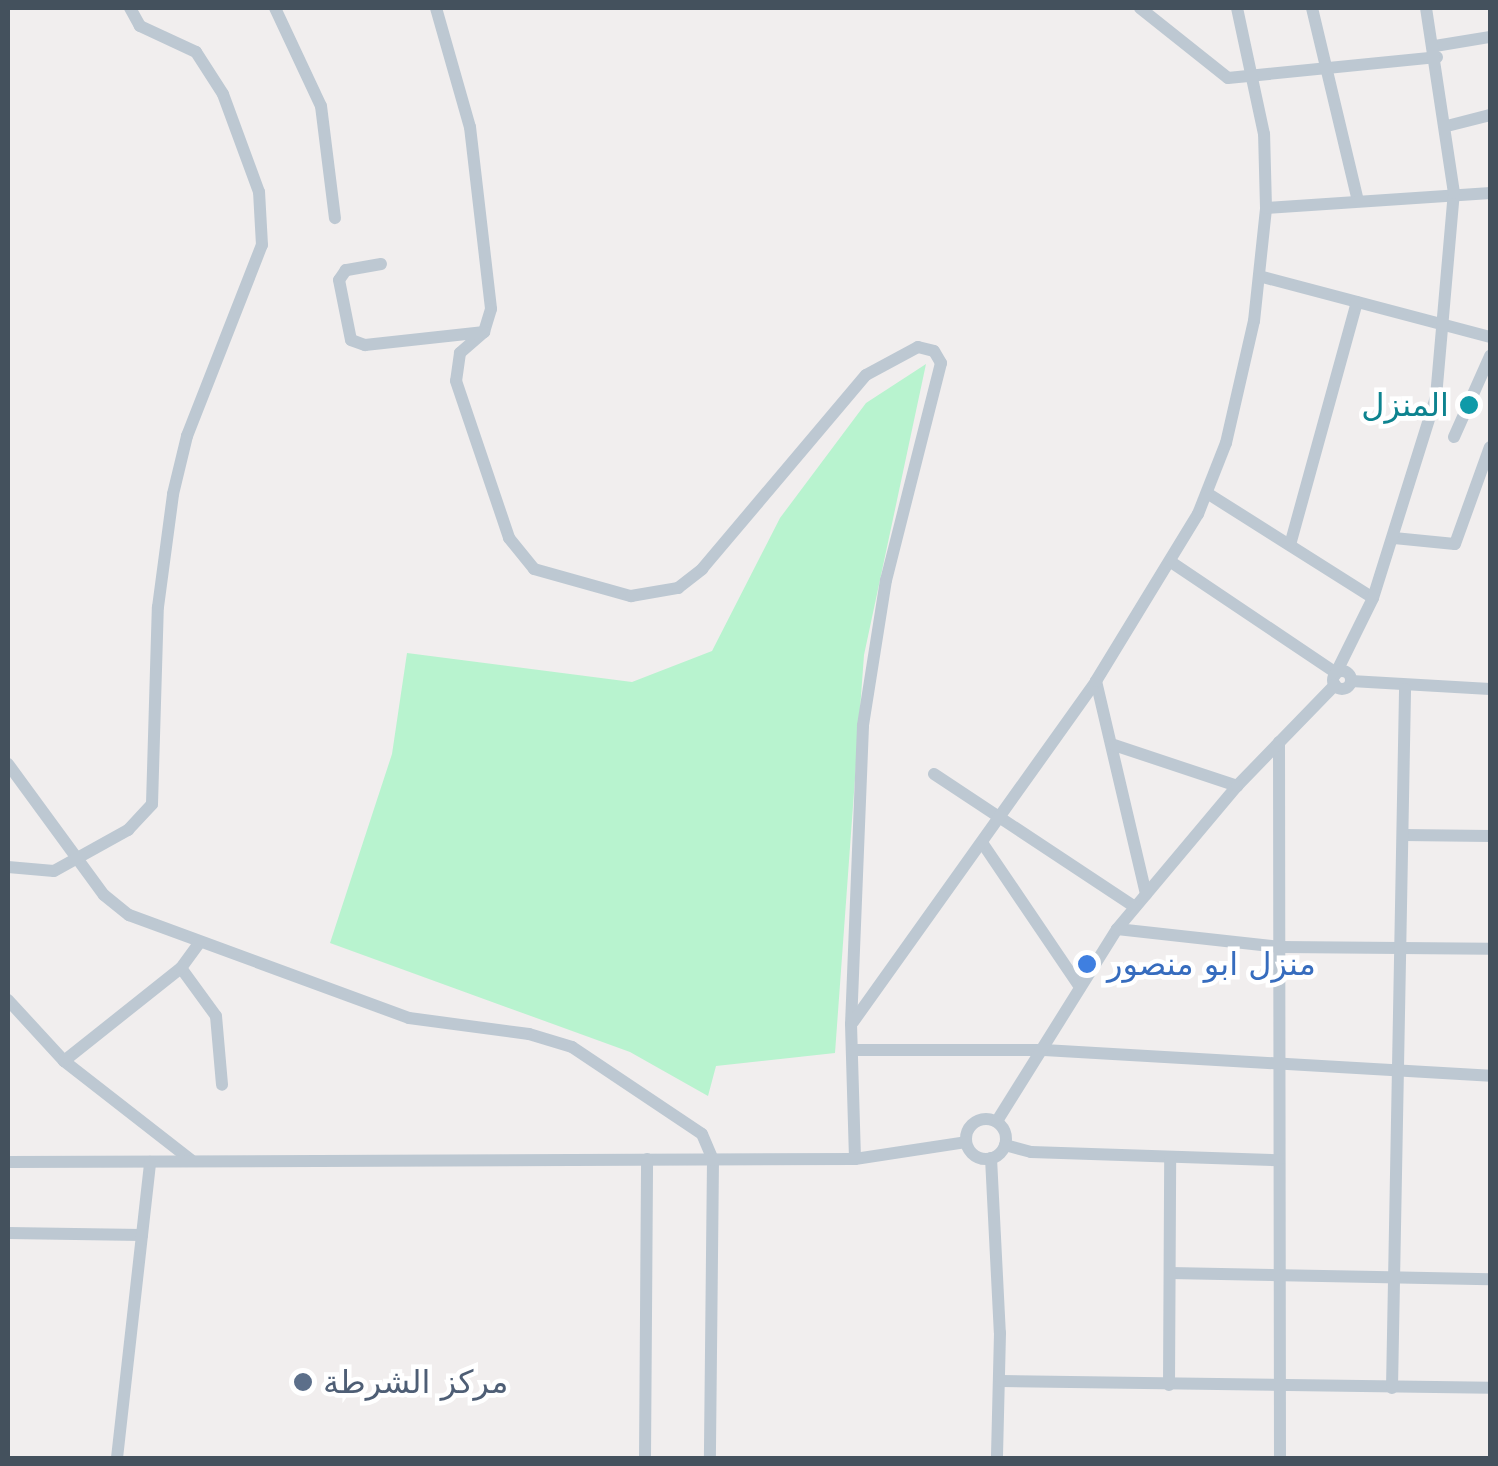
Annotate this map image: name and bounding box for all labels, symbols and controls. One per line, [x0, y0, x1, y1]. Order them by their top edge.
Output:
place label: المنزل [1361, 386, 1449, 424]
marker: المنزل [1458, 394, 1480, 416]
place label: منزل ابو منصور [1107, 945, 1316, 983]
marker: منزل ابو منصور [1076, 953, 1098, 975]
place label: مركز الشرطة [323, 1363, 508, 1401]
marker: مركز الشرطة [292, 1371, 314, 1393]

